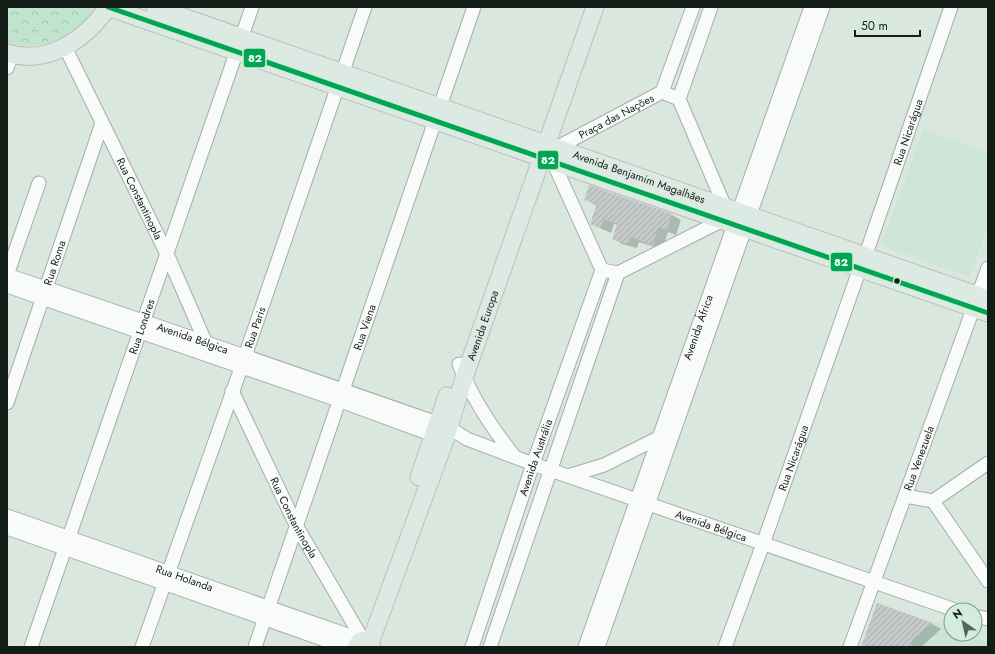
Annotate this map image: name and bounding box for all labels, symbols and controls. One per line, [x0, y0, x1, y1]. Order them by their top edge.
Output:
scale bar [855, 12, 920, 38]
text: 50 m [861, 17, 888, 35]
line badge: 82 [243, 48, 266, 68]
text: 82 [248, 50, 262, 66]
street label: Praça das Nações [576, 89, 657, 143]
street label: Rua Nicarágua [889, 97, 927, 167]
street label: Avenida Benjamim Magalhães [571, 146, 708, 207]
line badge: 82 [537, 150, 559, 170]
text: 82 [541, 152, 555, 168]
street label: Rua Constantinopla [113, 155, 167, 242]
street label: Rua Roma [39, 238, 70, 288]
line badge: 82 [830, 252, 853, 272]
text: 82 [834, 254, 848, 270]
unlabelled marker [892, 276, 902, 286]
street label: Avenida Europa [463, 288, 502, 363]
street label: Avenida África [679, 292, 717, 362]
street label: Rua Londres [125, 296, 159, 356]
street label: Rua Viena [349, 302, 380, 352]
street label: Rua Paris [240, 304, 270, 350]
street label: Avenida Bélgica [155, 318, 231, 358]
street label: Avenida Austrália [515, 417, 556, 498]
street label: Rua Nicarágua [774, 423, 812, 493]
street label: Rua Venezuela [900, 423, 938, 493]
street label: Rua Constantinopla [266, 474, 322, 561]
street label: Avenida Bélgica [673, 506, 749, 545]
street label: Rua Holanda [154, 561, 215, 595]
north arrow [943, 602, 983, 642]
text: N [949, 605, 966, 623]

